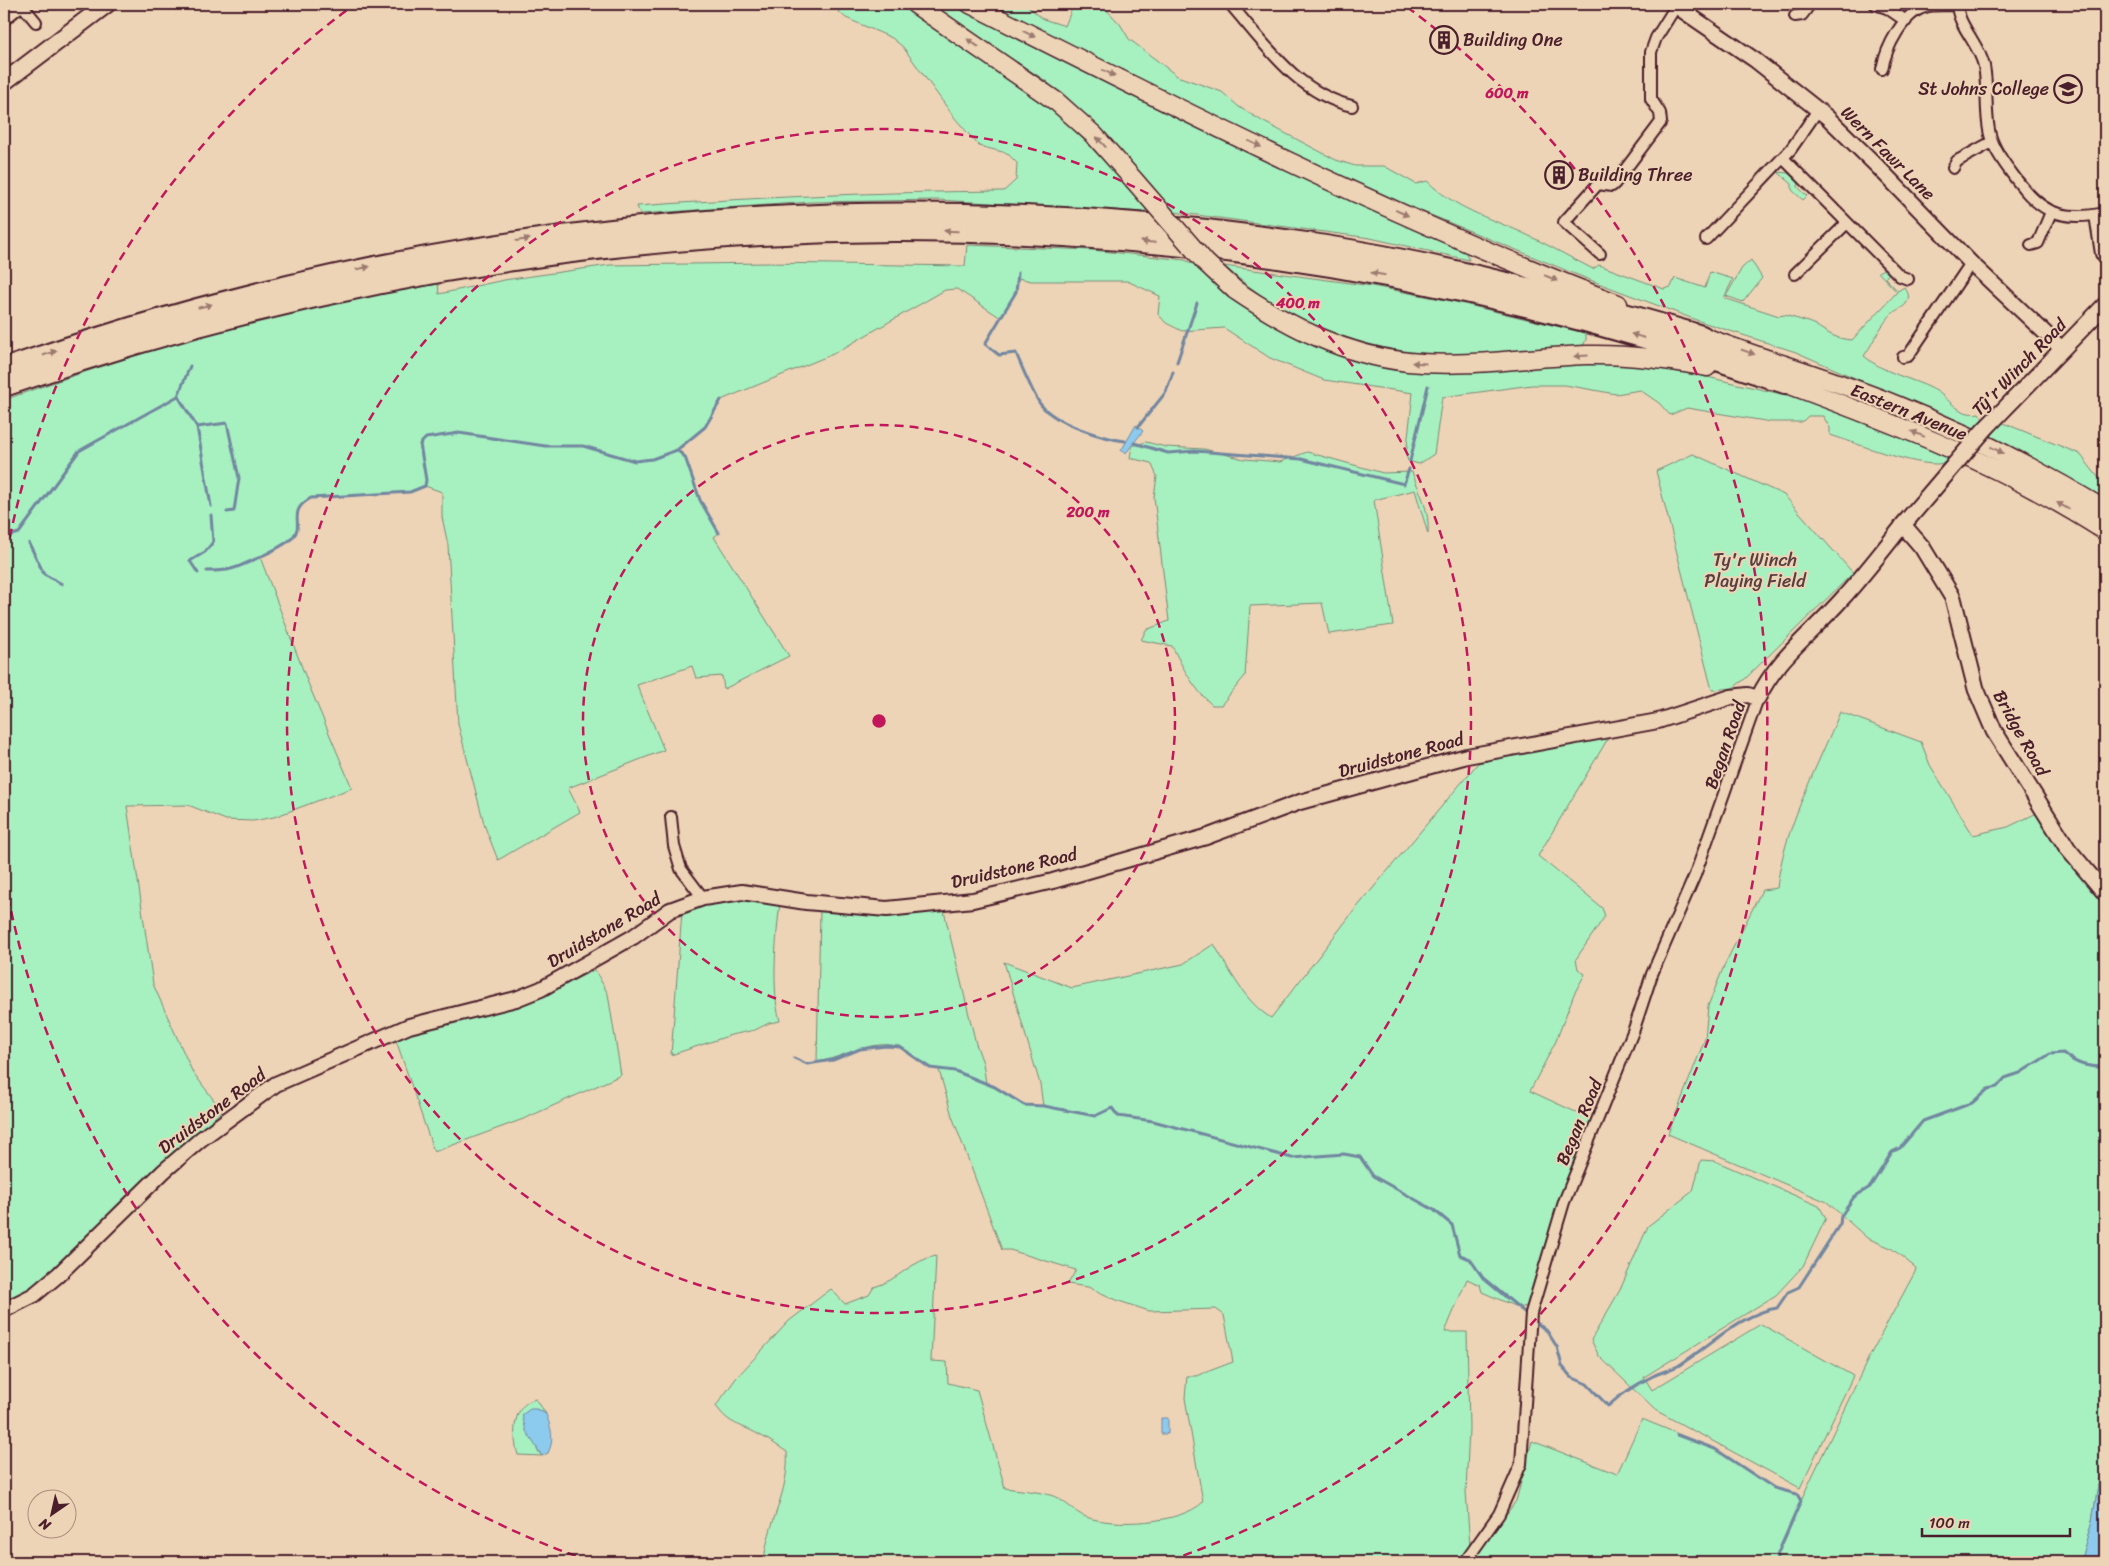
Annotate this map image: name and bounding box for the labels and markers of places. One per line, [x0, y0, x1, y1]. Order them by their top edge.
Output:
place label: Building One [1463, 24, 1563, 56]
building icon: Building One [1429, 25, 1459, 55]
place label: St Johns College [1918, 73, 2049, 105]
school or university icon: St Johns College [2053, 74, 2083, 104]
place label: Building Three [1578, 159, 1692, 191]
building icon: Building Three [1544, 160, 1574, 190]
centre of rings [870, 712, 888, 730]

